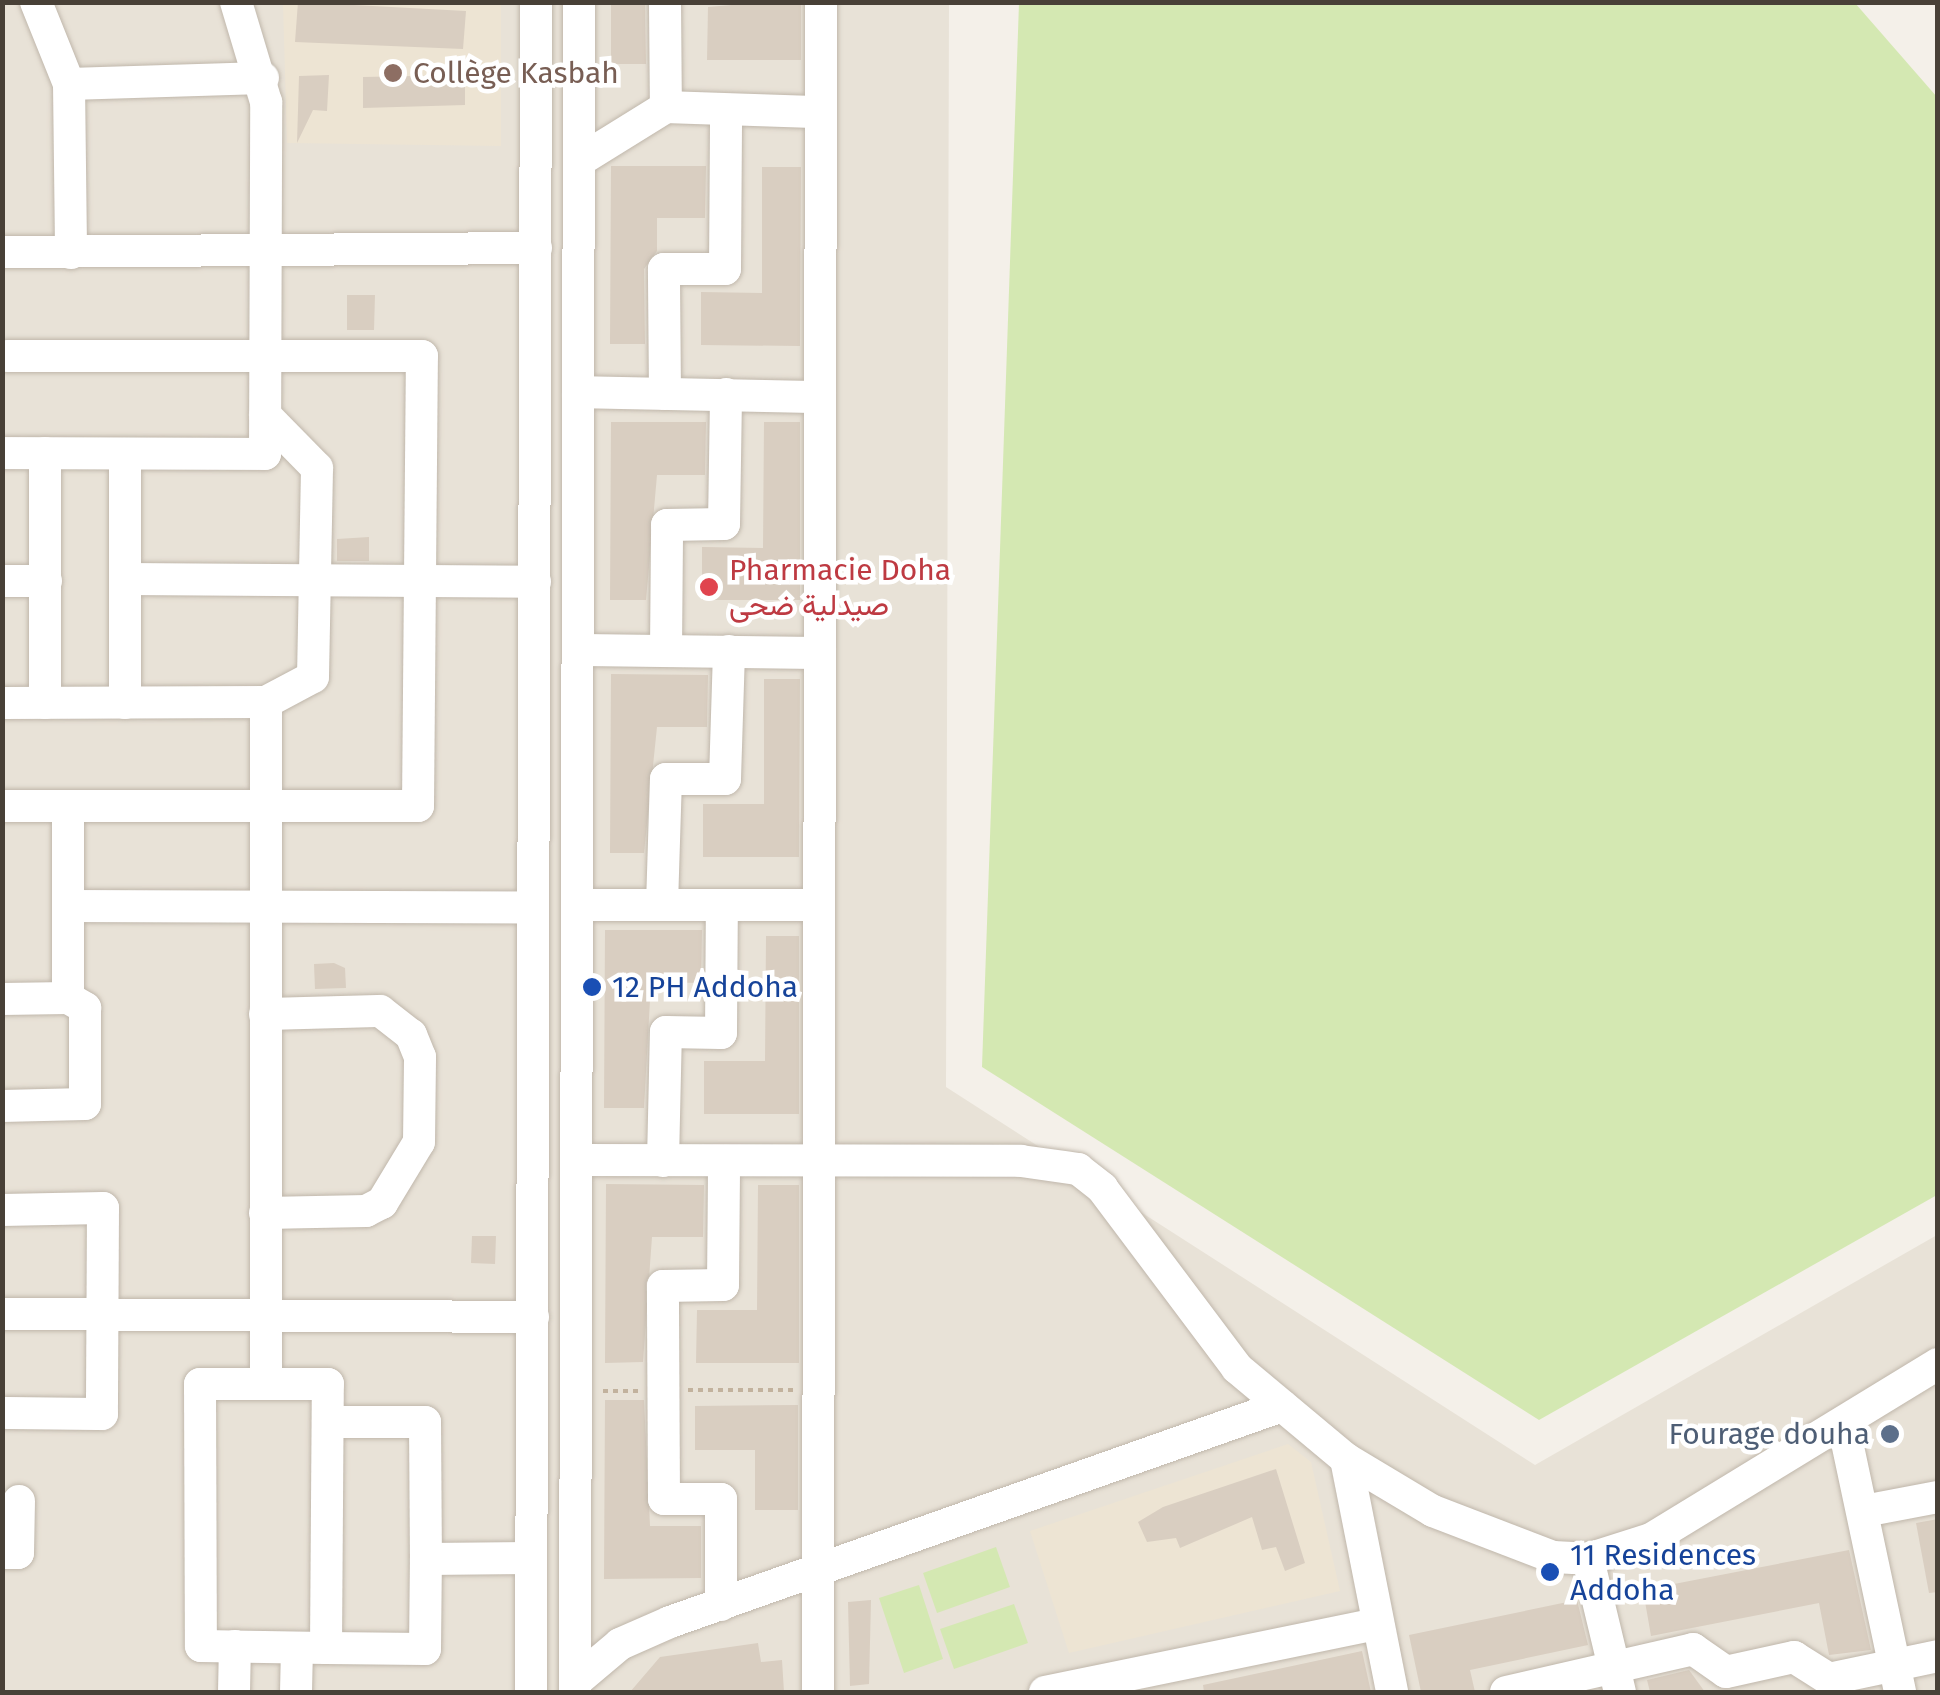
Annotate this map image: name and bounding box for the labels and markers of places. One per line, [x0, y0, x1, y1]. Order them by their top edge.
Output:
place label: Collège Kasbah [413, 55, 619, 91]
marker: Collège Kasbah [382, 62, 404, 84]
place label: Pharmacie Doha صيدلية ضحى [729, 552, 951, 622]
marker: Pharmacie Doha صيدلية ضحى [698, 576, 720, 598]
place label: 12 PH Addoha [612, 969, 798, 1005]
marker: 12 PH Addoha [581, 976, 603, 998]
place label: Fourage douha [1669, 1416, 1870, 1452]
marker: Fourage douha [1879, 1423, 1901, 1445]
place label: 11 Residences Addoha [1570, 1537, 1756, 1608]
marker: 11 Residences Addoha [1539, 1561, 1561, 1583]

